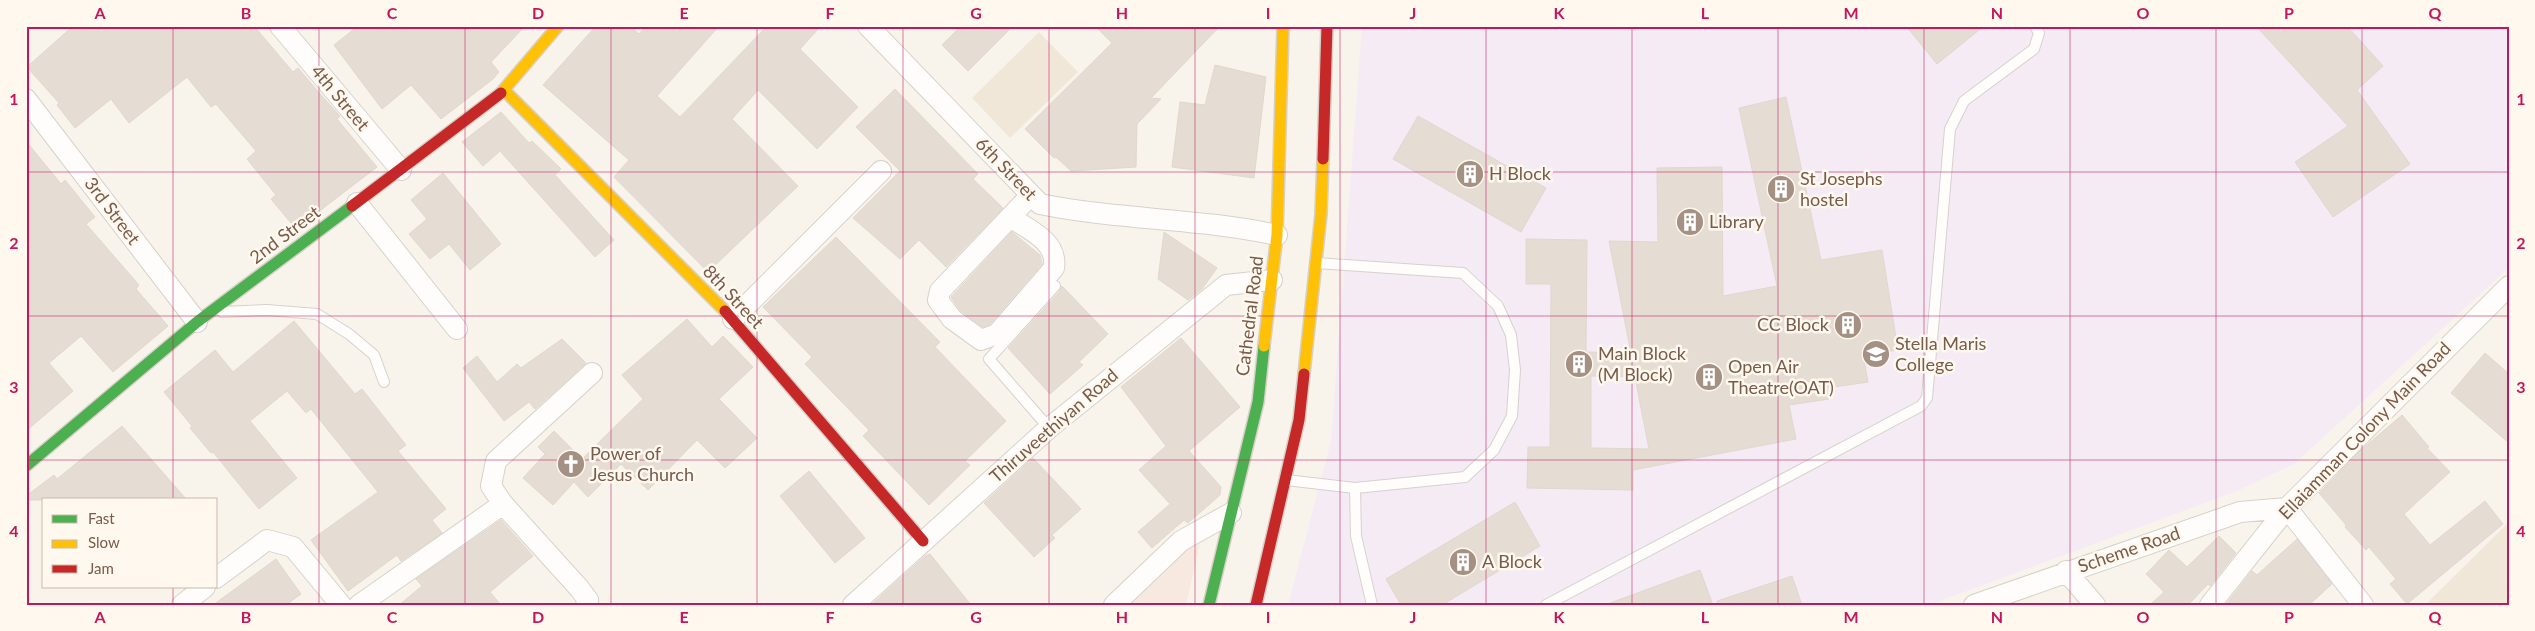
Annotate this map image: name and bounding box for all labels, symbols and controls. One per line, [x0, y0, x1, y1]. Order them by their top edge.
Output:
text: A [93, 3, 106, 22]
text: B [241, 3, 251, 22]
text: C [387, 3, 398, 22]
text: D [532, 3, 544, 22]
text: E [679, 3, 689, 22]
text: F [825, 3, 835, 22]
text: G [970, 3, 982, 22]
text: H [1116, 3, 1128, 22]
text: I [1266, 3, 1270, 22]
text: J [1410, 3, 1416, 22]
text: K [1554, 3, 1566, 22]
text: L [1701, 3, 1710, 22]
text: M [1843, 3, 1859, 22]
text: N [1991, 3, 2003, 22]
text: O [2137, 3, 2150, 22]
text: P [2284, 3, 2294, 22]
text: Q [2429, 3, 2442, 22]
street label: 4th Street [307, 60, 375, 135]
text: 1 [9, 89, 19, 108]
text: 1 [2516, 89, 2526, 108]
street label: 6th Street [971, 132, 1042, 205]
building icon: H Block [1455, 159, 1485, 189]
place label: H Block [1489, 162, 1552, 184]
place label: St Josephs hostel [1800, 167, 1883, 210]
street label: 3rd Street [80, 172, 146, 249]
building icon: St Josephs hostel [1766, 174, 1796, 204]
street label: 2nd Street [245, 200, 324, 268]
building icon: Library [1675, 207, 1705, 237]
place label: Library [1709, 210, 1765, 232]
text: 2 [9, 233, 19, 252]
text: 2 [2516, 233, 2526, 252]
street label: Cathedral Road [1231, 254, 1267, 377]
street label: 8th Street [699, 260, 769, 333]
building icon: CC Block [1833, 310, 1863, 340]
place label: CC Block [1757, 313, 1830, 335]
place label: Stella Maris College [1895, 332, 1987, 375]
street label: Ellaiamman Colony Main Road [2274, 337, 2455, 524]
school or university icon: Stella Maris College [1861, 339, 1891, 369]
place label: Main Block (M Block) [1598, 342, 1687, 385]
building icon: Main Block (M Block) [1564, 349, 1594, 379]
place label: Open Air Theatre(OAT) [1728, 355, 1834, 398]
building icon: Open Air Theatre(OAT) [1694, 362, 1724, 392]
street label: Thiruveethiyan Road [985, 364, 1122, 487]
text: 3 [9, 377, 19, 396]
text: 3 [2516, 377, 2526, 396]
place label: Power of Jesus Church [590, 442, 694, 485]
church icon: Power of Jesus Church [556, 449, 586, 479]
legend [42, 498, 218, 588]
text: Fast [88, 509, 115, 527]
text: 4 [9, 521, 19, 540]
street label: Scheme Road [2075, 521, 2183, 577]
text: 4 [2516, 521, 2526, 540]
text: Slow [88, 533, 120, 551]
building icon: A Block [1448, 547, 1478, 577]
place label: A Block [1482, 550, 1543, 572]
text: Jam [88, 559, 114, 577]
text: A [93, 607, 106, 626]
text: B [241, 607, 251, 626]
text: C [387, 607, 398, 626]
text: D [532, 607, 544, 626]
text: E [679, 607, 689, 626]
text: F [825, 607, 835, 626]
text: G [970, 607, 982, 626]
text: H [1116, 607, 1128, 626]
text: I [1266, 607, 1270, 626]
text: J [1410, 607, 1416, 626]
text: K [1554, 607, 1566, 626]
text: L [1701, 607, 1710, 626]
text: M [1843, 607, 1859, 626]
text: N [1991, 607, 2003, 626]
text: O [2137, 607, 2150, 626]
text: P [2284, 607, 2294, 626]
text: Q [2429, 607, 2442, 626]

